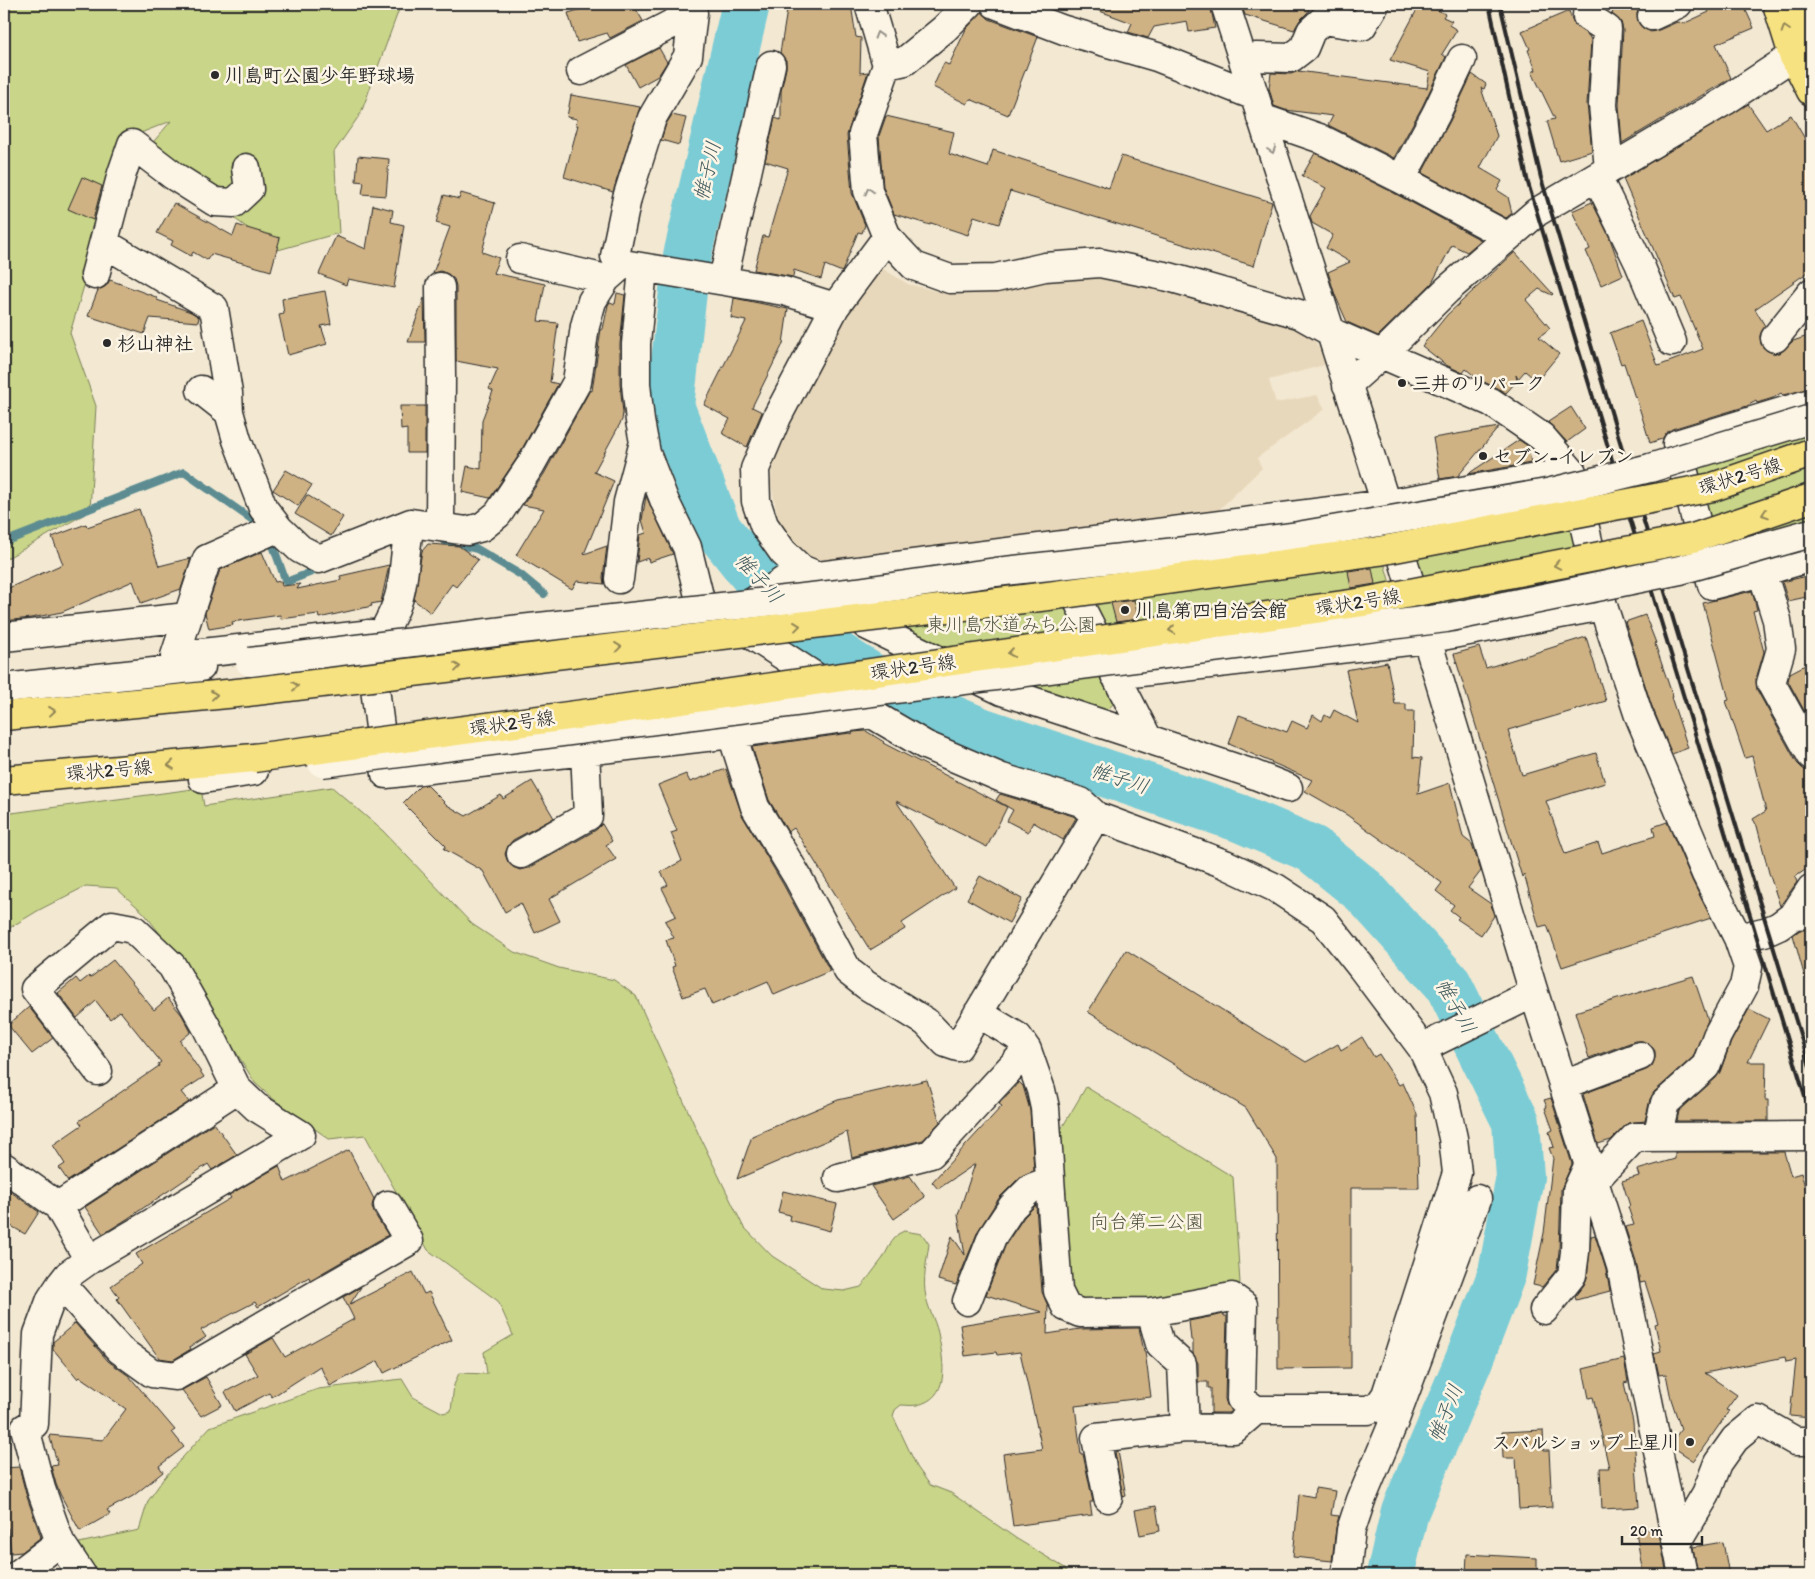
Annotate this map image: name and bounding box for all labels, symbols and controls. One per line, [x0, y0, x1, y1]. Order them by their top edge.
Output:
one-way arrow [1781, 26, 1791, 34]
one-way arrow [874, 31, 884, 40]
place label: 川島町公園少年野球場 [225, 64, 415, 87]
marker: 川島町公園少年野球場 [209, 69, 221, 81]
water label: 帷子川 [689, 139, 725, 203]
one-way arrow [1266, 145, 1276, 154]
one-way arrow [865, 188, 875, 196]
place label: 杉山神社 [117, 332, 193, 355]
marker: 杉山神社 [101, 337, 113, 349]
place label: 三井のリパーク [1412, 372, 1545, 395]
marker: 三井のリパーク [1396, 377, 1408, 389]
place label: セブン-イレブン [1493, 445, 1634, 468]
marker: セブン-イレブン [1477, 450, 1489, 462]
street label: 環状2号線 [1696, 452, 1784, 500]
one-way arrow [1761, 508, 1770, 518]
water label: 帷子川 [730, 548, 788, 608]
one-way arrow [1552, 559, 1561, 569]
street label: 環状2号線 [1314, 584, 1402, 620]
place label: 川島第四自治会館 [1135, 599, 1287, 622]
marker: 川島第四自治会館 [1119, 604, 1131, 616]
park label: 東川島水道みち公園 [926, 613, 1096, 636]
one-way arrow [793, 621, 801, 632]
one-way arrow [1168, 624, 1177, 634]
one-way arrow [614, 642, 622, 653]
one-way arrow [1007, 647, 1016, 657]
street label: 環状2号線 [869, 650, 957, 684]
one-way arrow [453, 662, 461, 673]
one-way arrow [292, 681, 300, 692]
one-way arrow [210, 690, 218, 701]
one-way arrow [49, 706, 57, 717]
street label: 環状2号線 [468, 706, 556, 740]
street label: 環状2号線 [65, 755, 153, 785]
water label: 帷子川 [1088, 757, 1152, 799]
one-way arrow [167, 759, 175, 770]
water label: 帷子川 [1431, 974, 1481, 1038]
park label: 向台第二公園 [1090, 1210, 1204, 1233]
water label: 帷子川 [1423, 1381, 1467, 1445]
place label: スバルショップ上星川 [1492, 1431, 1680, 1454]
marker: スバルショップ上星川 [1684, 1436, 1696, 1448]
scale bar [1622, 1514, 1702, 1546]
text: 20 m [1630, 1522, 1664, 1540]

